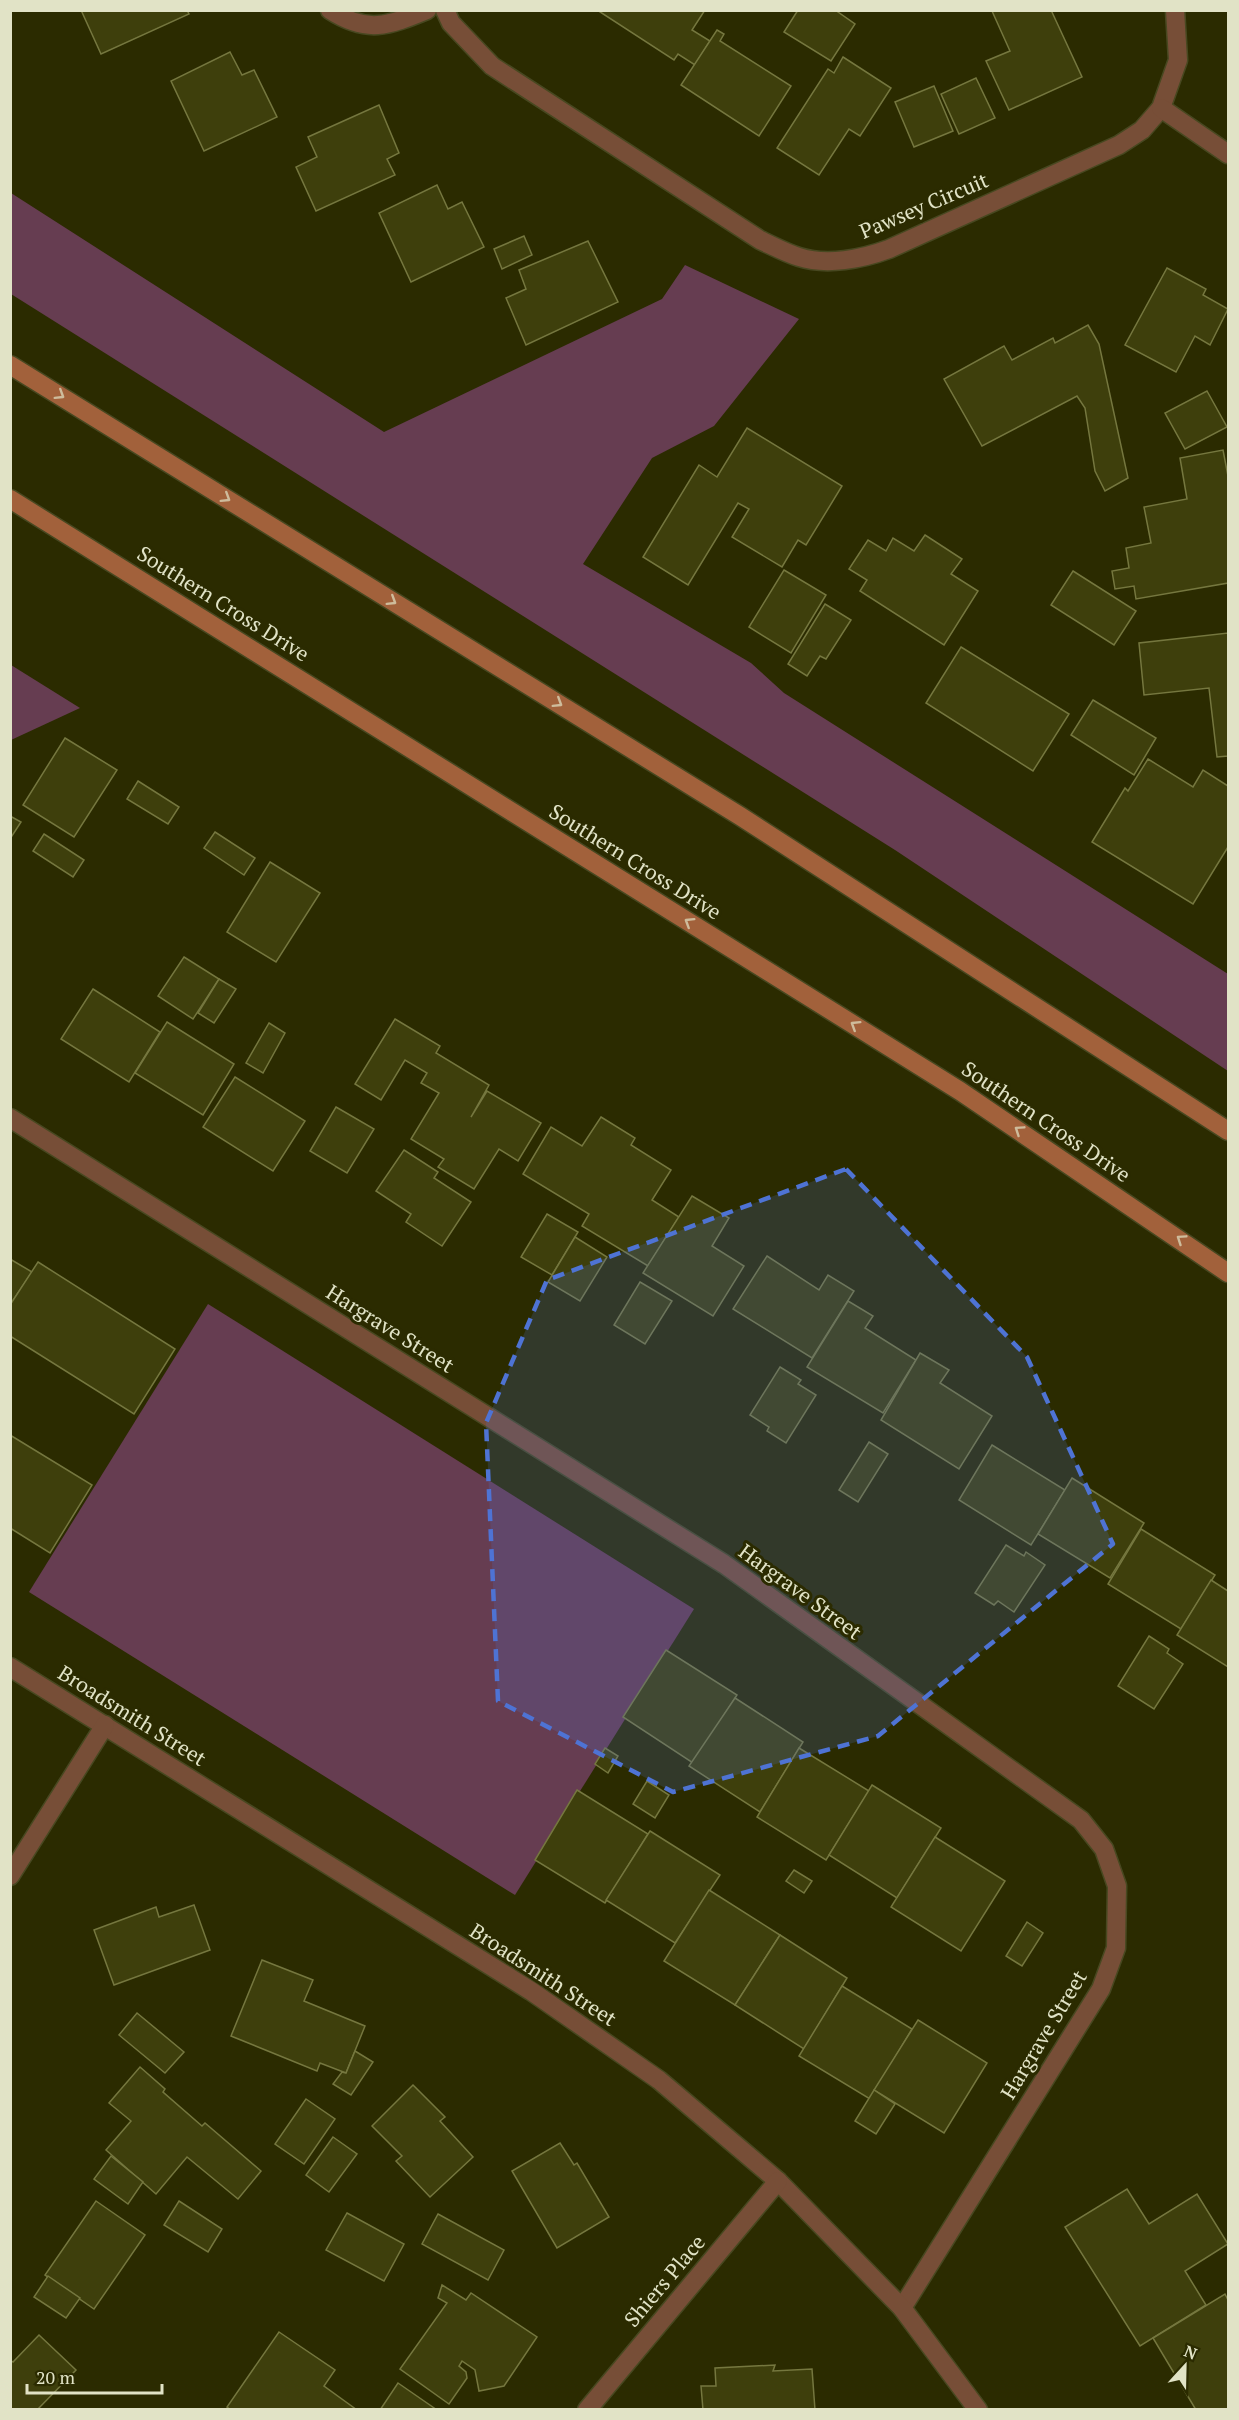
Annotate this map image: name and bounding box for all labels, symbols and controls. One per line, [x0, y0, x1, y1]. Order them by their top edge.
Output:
street label: Pawsey Circuit [855, 165, 992, 245]
one-way arrow [54, 388, 64, 400]
one-way arrow [220, 491, 230, 503]
street label: Southern Cross Drive [132, 539, 315, 667]
one-way arrow [386, 593, 396, 605]
one-way arrow [552, 696, 562, 708]
street label: Southern Cross Drive [544, 797, 727, 925]
one-way arrow [685, 918, 696, 929]
one-way arrow [851, 1021, 861, 1033]
street label: Southern Cross Drive [957, 1054, 1136, 1188]
one-way arrow [1015, 1126, 1026, 1137]
one-way arrow [1177, 1235, 1188, 1246]
street label: Hargrave Street [321, 1278, 460, 1379]
street label: Hargrave Street [733, 1537, 868, 1645]
street label: Broadsmith Street [53, 1658, 212, 1772]
street label: Broadsmith Street [465, 1916, 622, 2032]
street label: Hargrave Street [994, 1965, 1093, 2104]
street label: Shiers Place [617, 2228, 711, 2332]
north arrow [1155, 2336, 1215, 2396]
text: N [1181, 2340, 1200, 2365]
scale bar [27, 2357, 162, 2395]
text: 20 m [36, 2365, 76, 2389]

